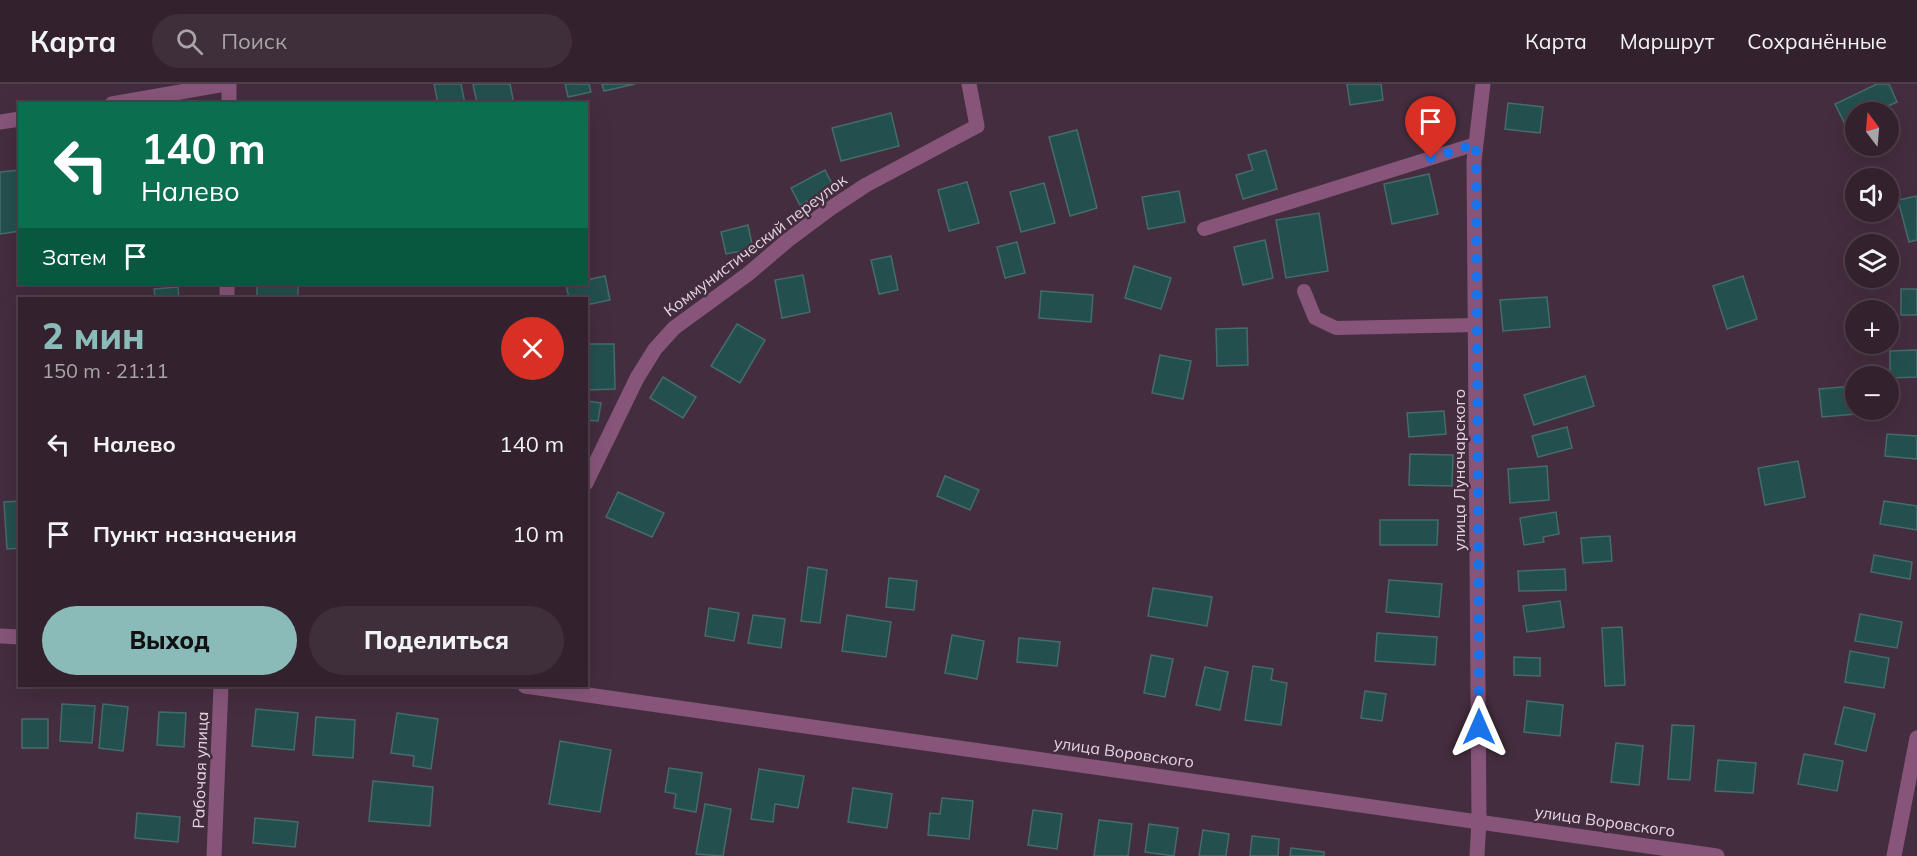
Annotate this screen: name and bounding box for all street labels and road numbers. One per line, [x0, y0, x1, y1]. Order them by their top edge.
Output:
street label: Коммунистический переулок [660, 169, 851, 320]
street label: улица Луначарского [1449, 389, 1469, 551]
street label: Рабочая улица [188, 711, 212, 829]
street label: улица Воровского [1053, 732, 1195, 772]
street label: улица Воровского [1534, 801, 1676, 841]

